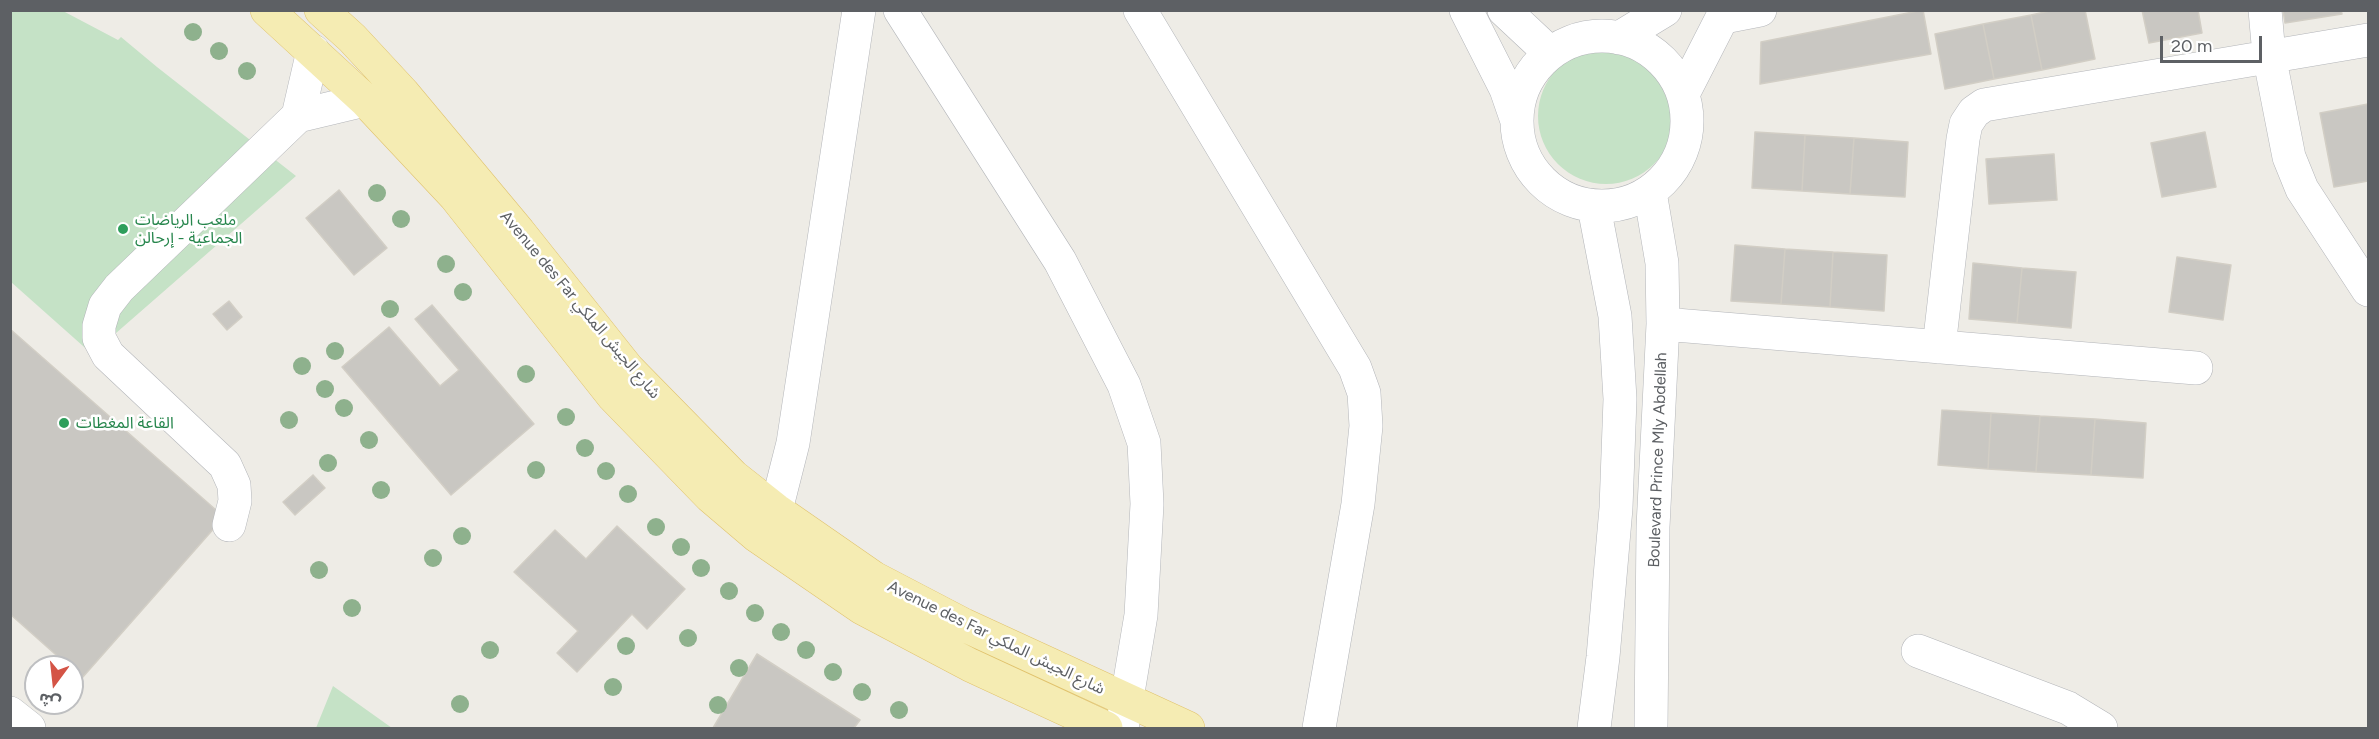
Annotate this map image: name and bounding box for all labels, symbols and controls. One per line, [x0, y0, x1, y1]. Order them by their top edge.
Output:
scale bar [2163, 24, 2265, 62]
text: 20 m [2171, 35, 2212, 57]
street label: Avenue des Far شارع الجيش الملكي [496, 207, 664, 403]
place label: ملعب الرياضات الجماعية - إرحالن [135, 210, 242, 248]
marker: ملعب الرياضات الجماعية - إرحالن [116, 222, 130, 236]
street label: Boulevard Prince Mly Abdellah [1645, 352, 1671, 568]
place label: القاعة المغطات [76, 413, 174, 433]
marker: القاعة المغطات [57, 416, 71, 430]
street label: Avenue des Far شارع الجيش الملكي [884, 577, 1108, 699]
north arrow [24, 655, 84, 715]
text: ش [37, 689, 63, 713]

